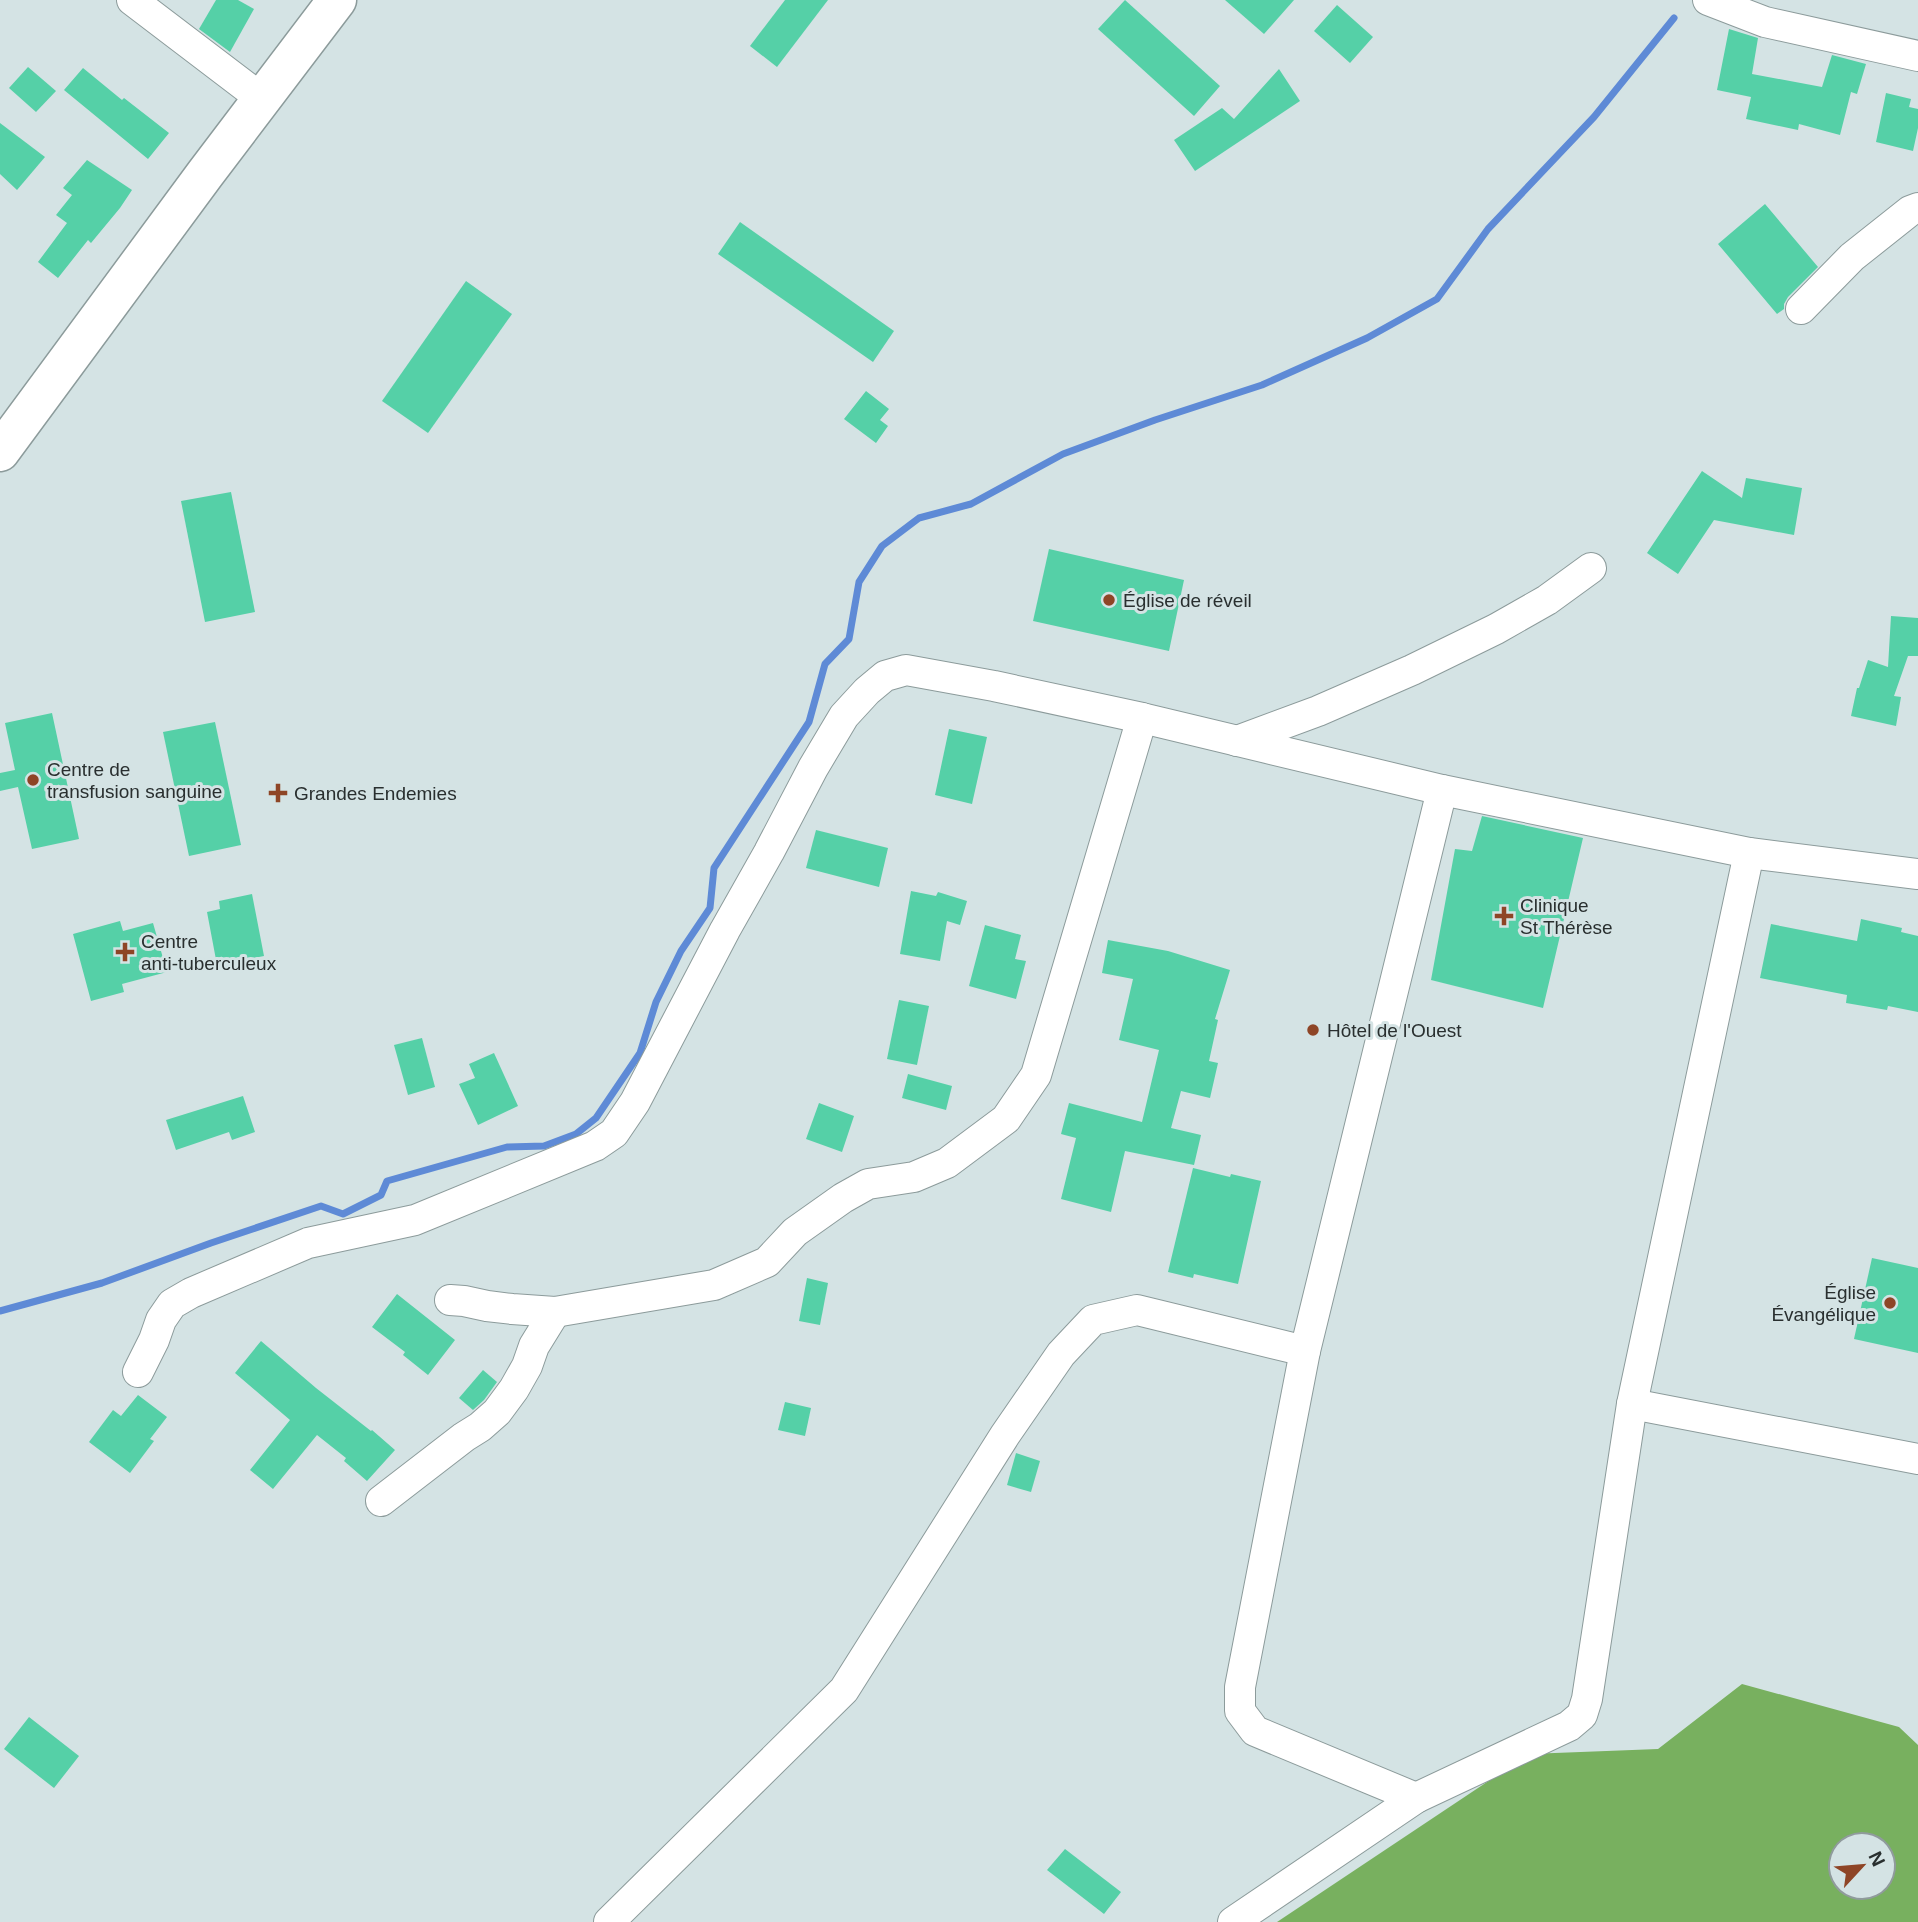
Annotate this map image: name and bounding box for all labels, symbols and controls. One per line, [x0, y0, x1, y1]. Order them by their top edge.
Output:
place label: Église de réveil [1123, 590, 1252, 611]
marker: Église de réveil [1101, 592, 1117, 608]
place label: Centre de transfusion sanguine [47, 759, 222, 802]
marker: Centre de transfusion sanguine [25, 772, 41, 788]
marker: Grandes Endemies [268, 783, 288, 803]
place label: Grandes Endemies [294, 783, 457, 804]
place label: Clinique St Thérèse [1520, 895, 1613, 938]
marker: Clinique St Thérèse [1494, 906, 1514, 926]
place label: Centre anti-tuberculeux [141, 931, 277, 974]
marker: Centre anti-tuberculeux [115, 942, 135, 962]
place label: Hôtel de l'Ouest [1327, 1020, 1462, 1041]
marker: Hôtel de l'Ouest [1305, 1022, 1321, 1038]
place label: Église Évangélique [1771, 1282, 1876, 1325]
marker: Église Évangélique [1882, 1295, 1898, 1311]
north arrow [1827, 1831, 1897, 1901]
text: N [1864, 1848, 1889, 1870]

